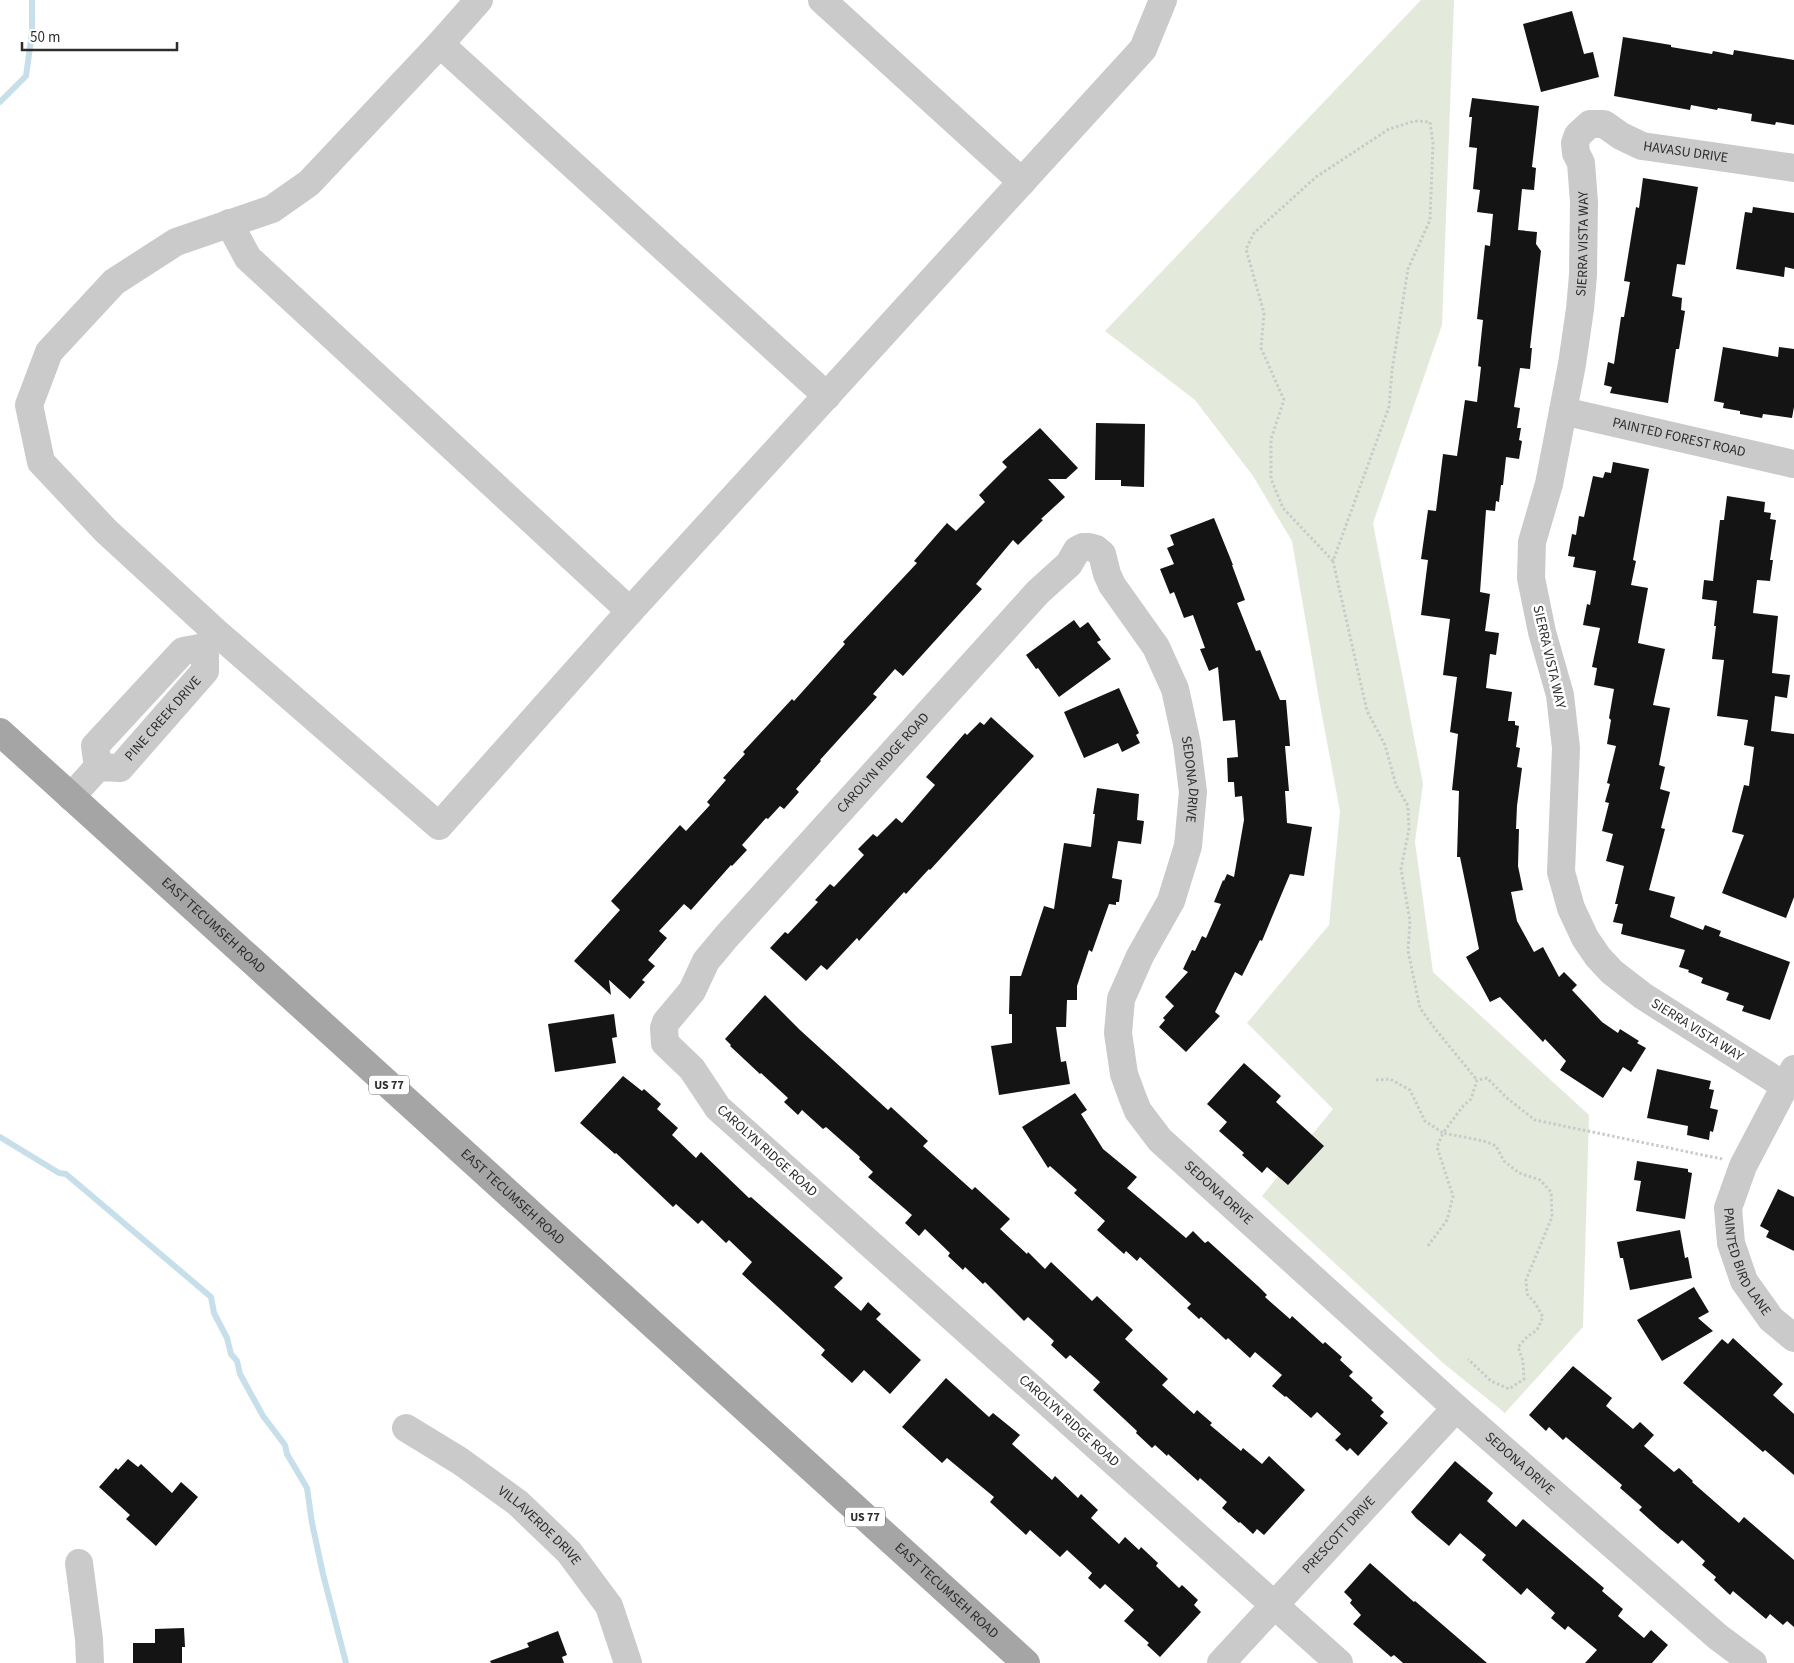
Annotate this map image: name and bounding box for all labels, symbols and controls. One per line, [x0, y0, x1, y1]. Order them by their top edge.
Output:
scale bar [22, 20, 178, 52]
text: 50 m [30, 27, 60, 48]
street label: HAVASU DRIVE [1642, 136, 1729, 168]
street label: SIERRA VISTA WAY [1571, 190, 1594, 297]
street label: PAINTED FOREST ROAD [1610, 413, 1748, 463]
street label: SIERRA VISTA WAY [1527, 603, 1571, 711]
street label: PINE CREEK DRIVE [120, 672, 206, 766]
street label: CAROLYN RIDGE ROAD [832, 708, 934, 818]
street label: SEDONA DRIVE [1176, 734, 1203, 824]
street label: EAST TECUMSEH ROAD [157, 873, 270, 978]
street label: SIERRA VISTA WAY [1647, 994, 1747, 1067]
road number: US 77 [369, 1076, 409, 1094]
street label: CAROLYN RIDGE ROAD [712, 1100, 822, 1202]
street label: EAST TECUMSEH ROAD [456, 1144, 569, 1250]
street label: SEDONA DRIVE [1179, 1156, 1257, 1230]
street label: PAINTED BIRD LANE [1718, 1207, 1776, 1320]
street label: CAROLYN RIDGE ROAD [1014, 1370, 1124, 1472]
street label: SEDONA DRIVE [1480, 1427, 1559, 1500]
street label: VILLAVERDE DRIVE [493, 1481, 586, 1570]
street label: PRESCOTT DRIVE [1298, 1491, 1380, 1579]
road number: US 77 [845, 1508, 885, 1526]
street label: EAST TECUMSEH ROAD [890, 1538, 1003, 1643]

